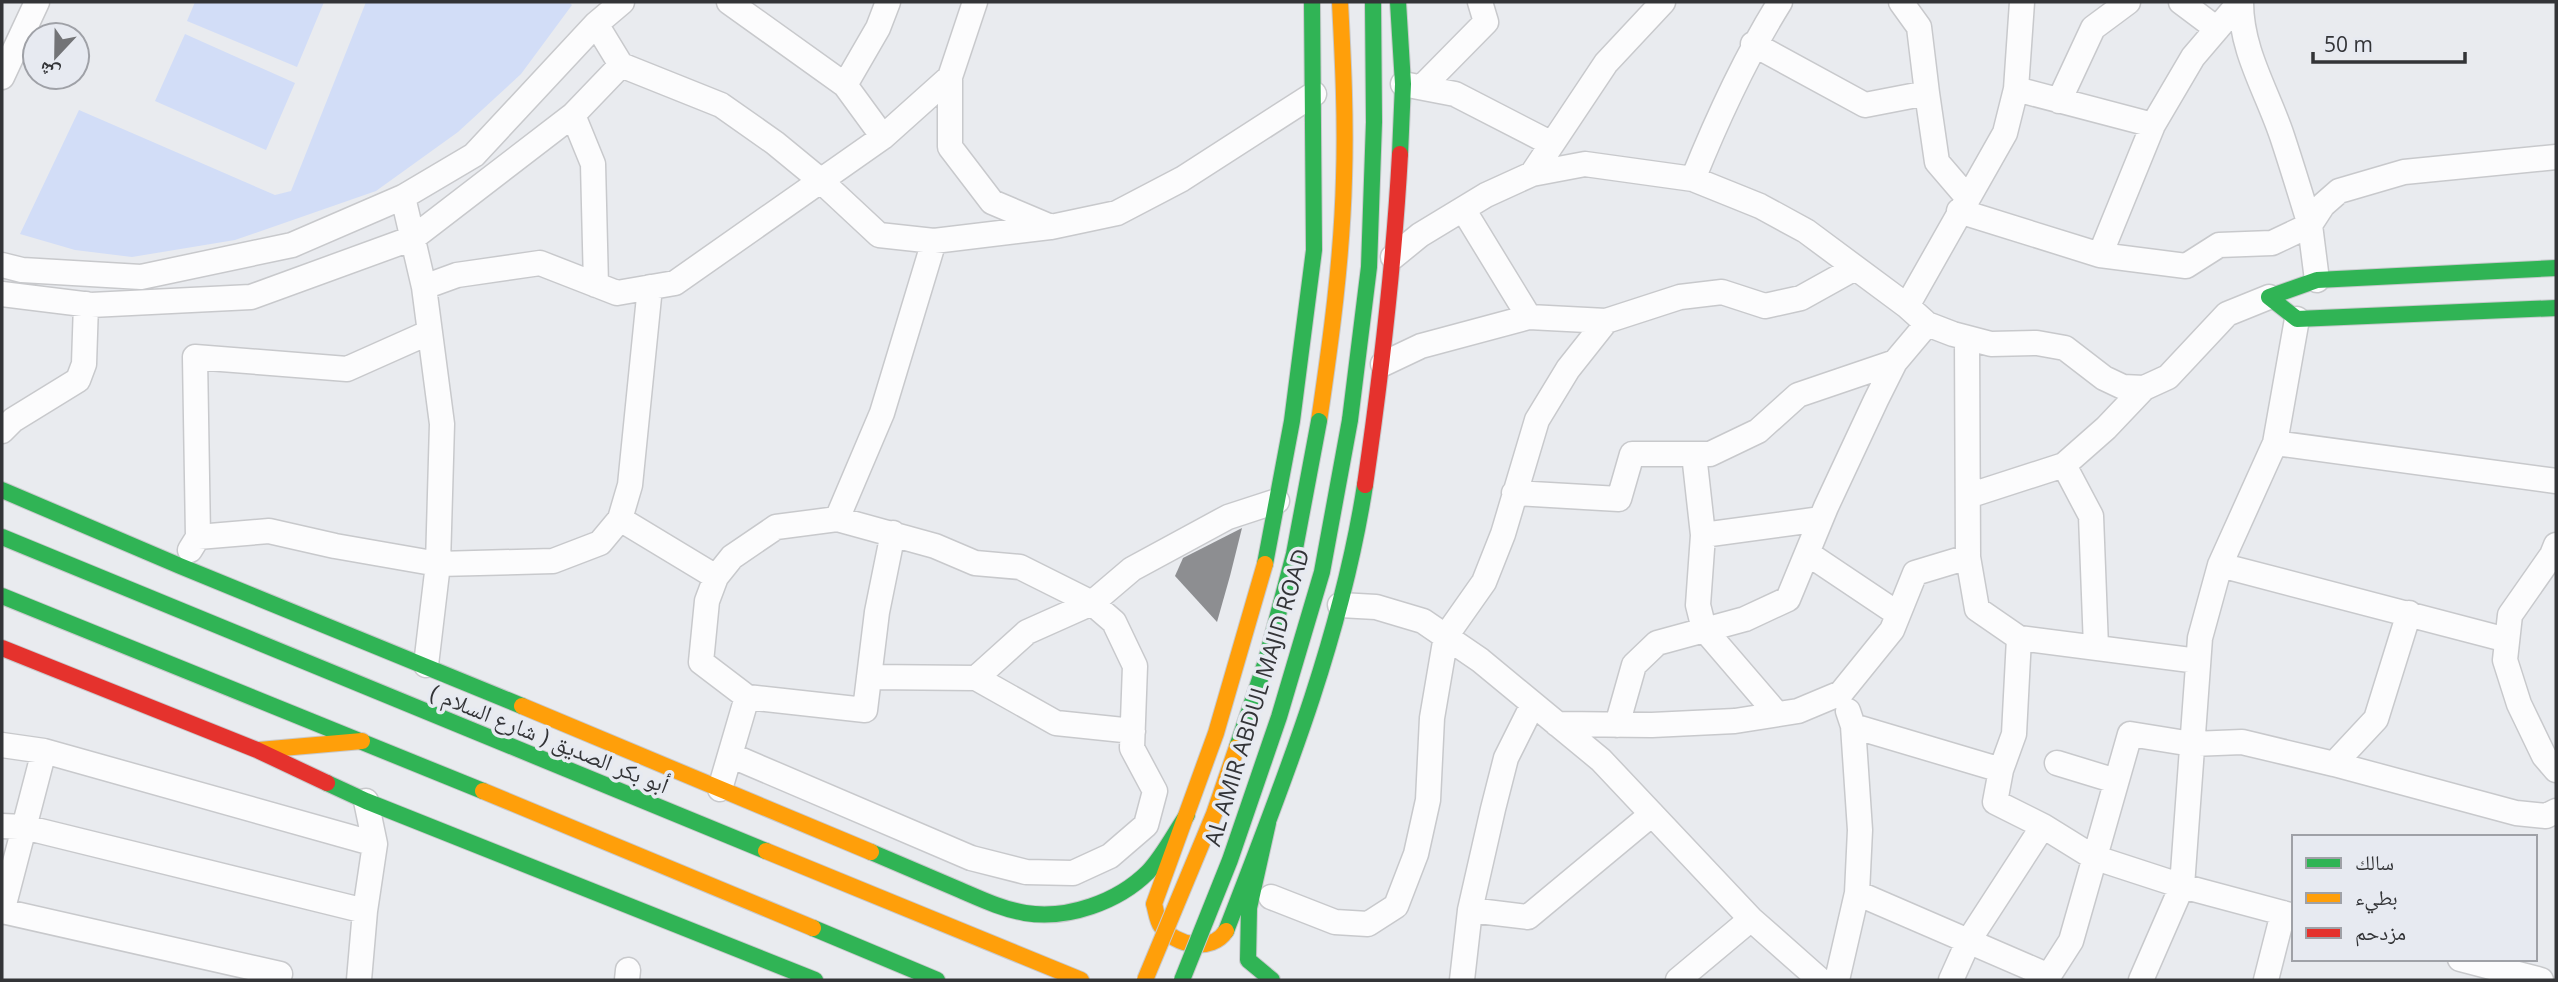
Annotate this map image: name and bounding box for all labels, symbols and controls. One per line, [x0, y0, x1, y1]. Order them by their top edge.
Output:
north arrow [21, 21, 91, 91]
scale bar [2313, 21, 2465, 65]
text: 50 m [2324, 30, 2373, 58]
text: ش [35, 56, 64, 88]
street label: AL AMIR ABDUL MAJID ROAD [1196, 545, 1316, 849]
street label: ( شارع السلام ) أبو بكر الصديق [426, 675, 674, 801]
legend [2292, 835, 2537, 961]
text: سالك [2355, 848, 2394, 876]
text: بطيء [2355, 883, 2398, 914]
text: مزدحم [2355, 918, 2406, 947]

